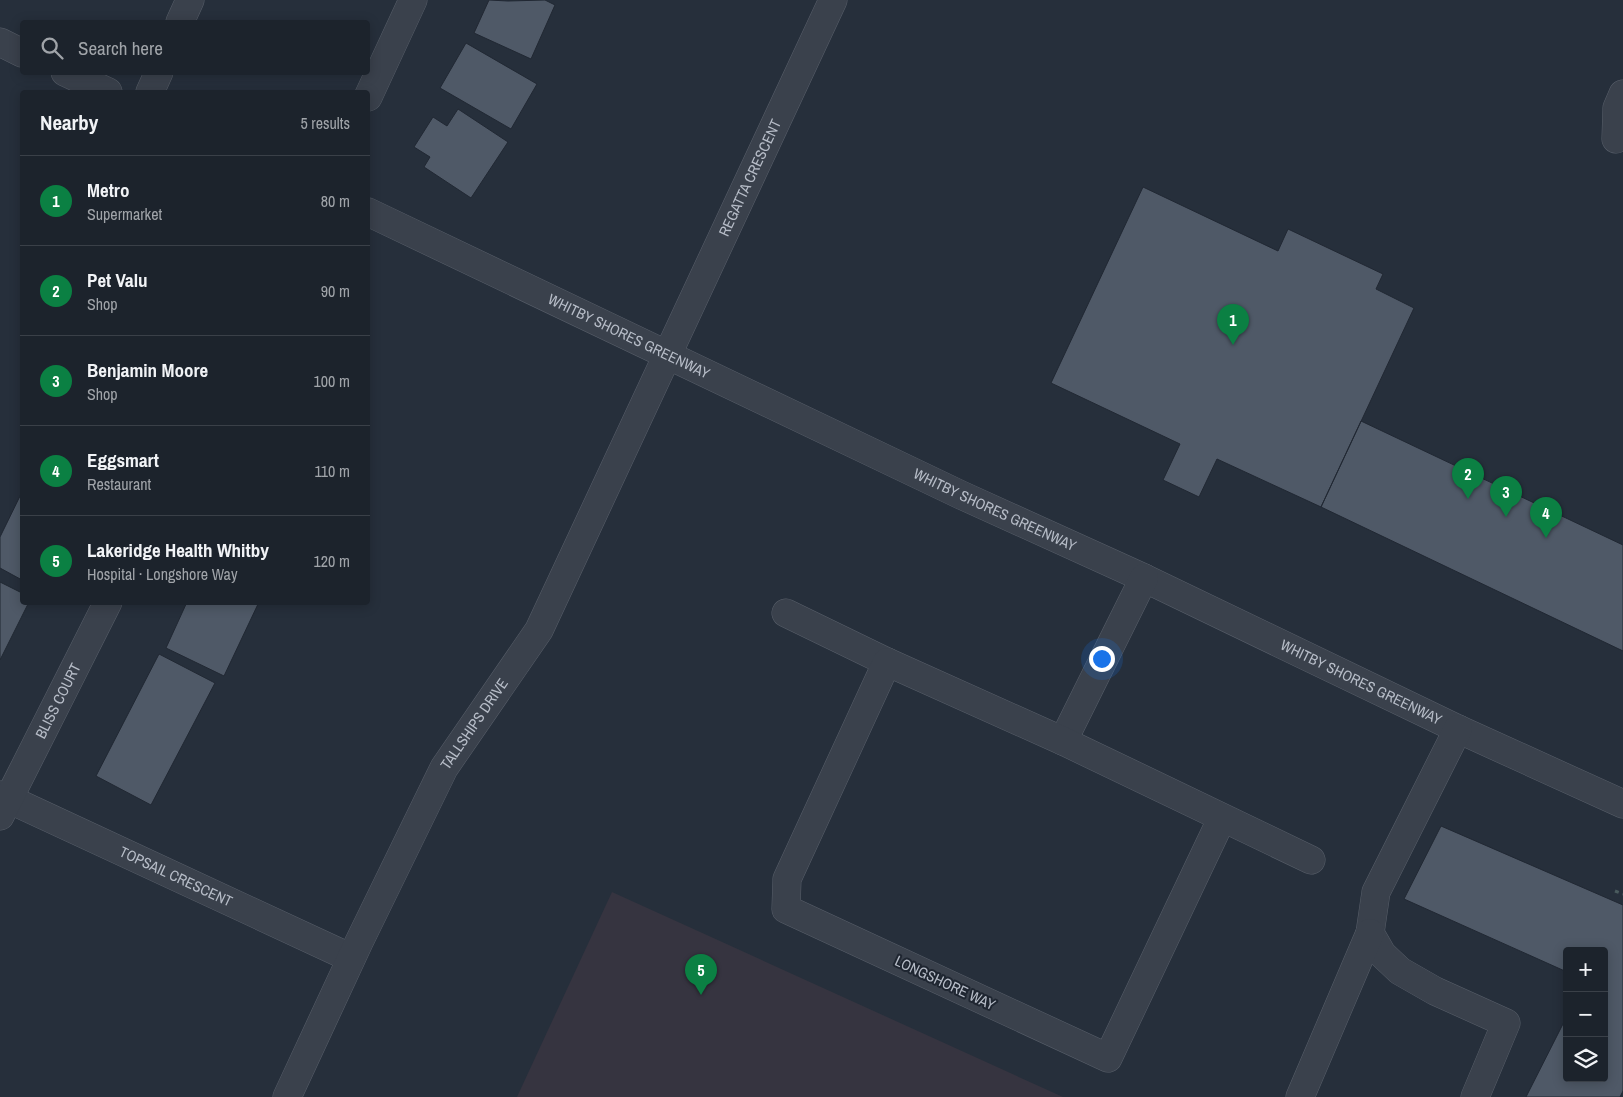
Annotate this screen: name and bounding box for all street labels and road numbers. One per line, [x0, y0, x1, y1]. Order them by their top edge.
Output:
street label: REGATTA CRESCENT [713, 115, 786, 240]
street label: WHITBY SHORES GREENWAY [545, 288, 714, 384]
street label: WHITBY SHORES GREENWAY [910, 463, 1081, 556]
street label: WHITBY SHORES GREENWAY [1277, 634, 1446, 730]
street label: BLISS COURT [30, 659, 86, 742]
street label: TALLSHIPS DRIVE [435, 674, 513, 774]
street label: TOPSAIL CRESCENT [116, 841, 237, 912]
street label: LONGSHORE WAY [892, 950, 1000, 1015]

